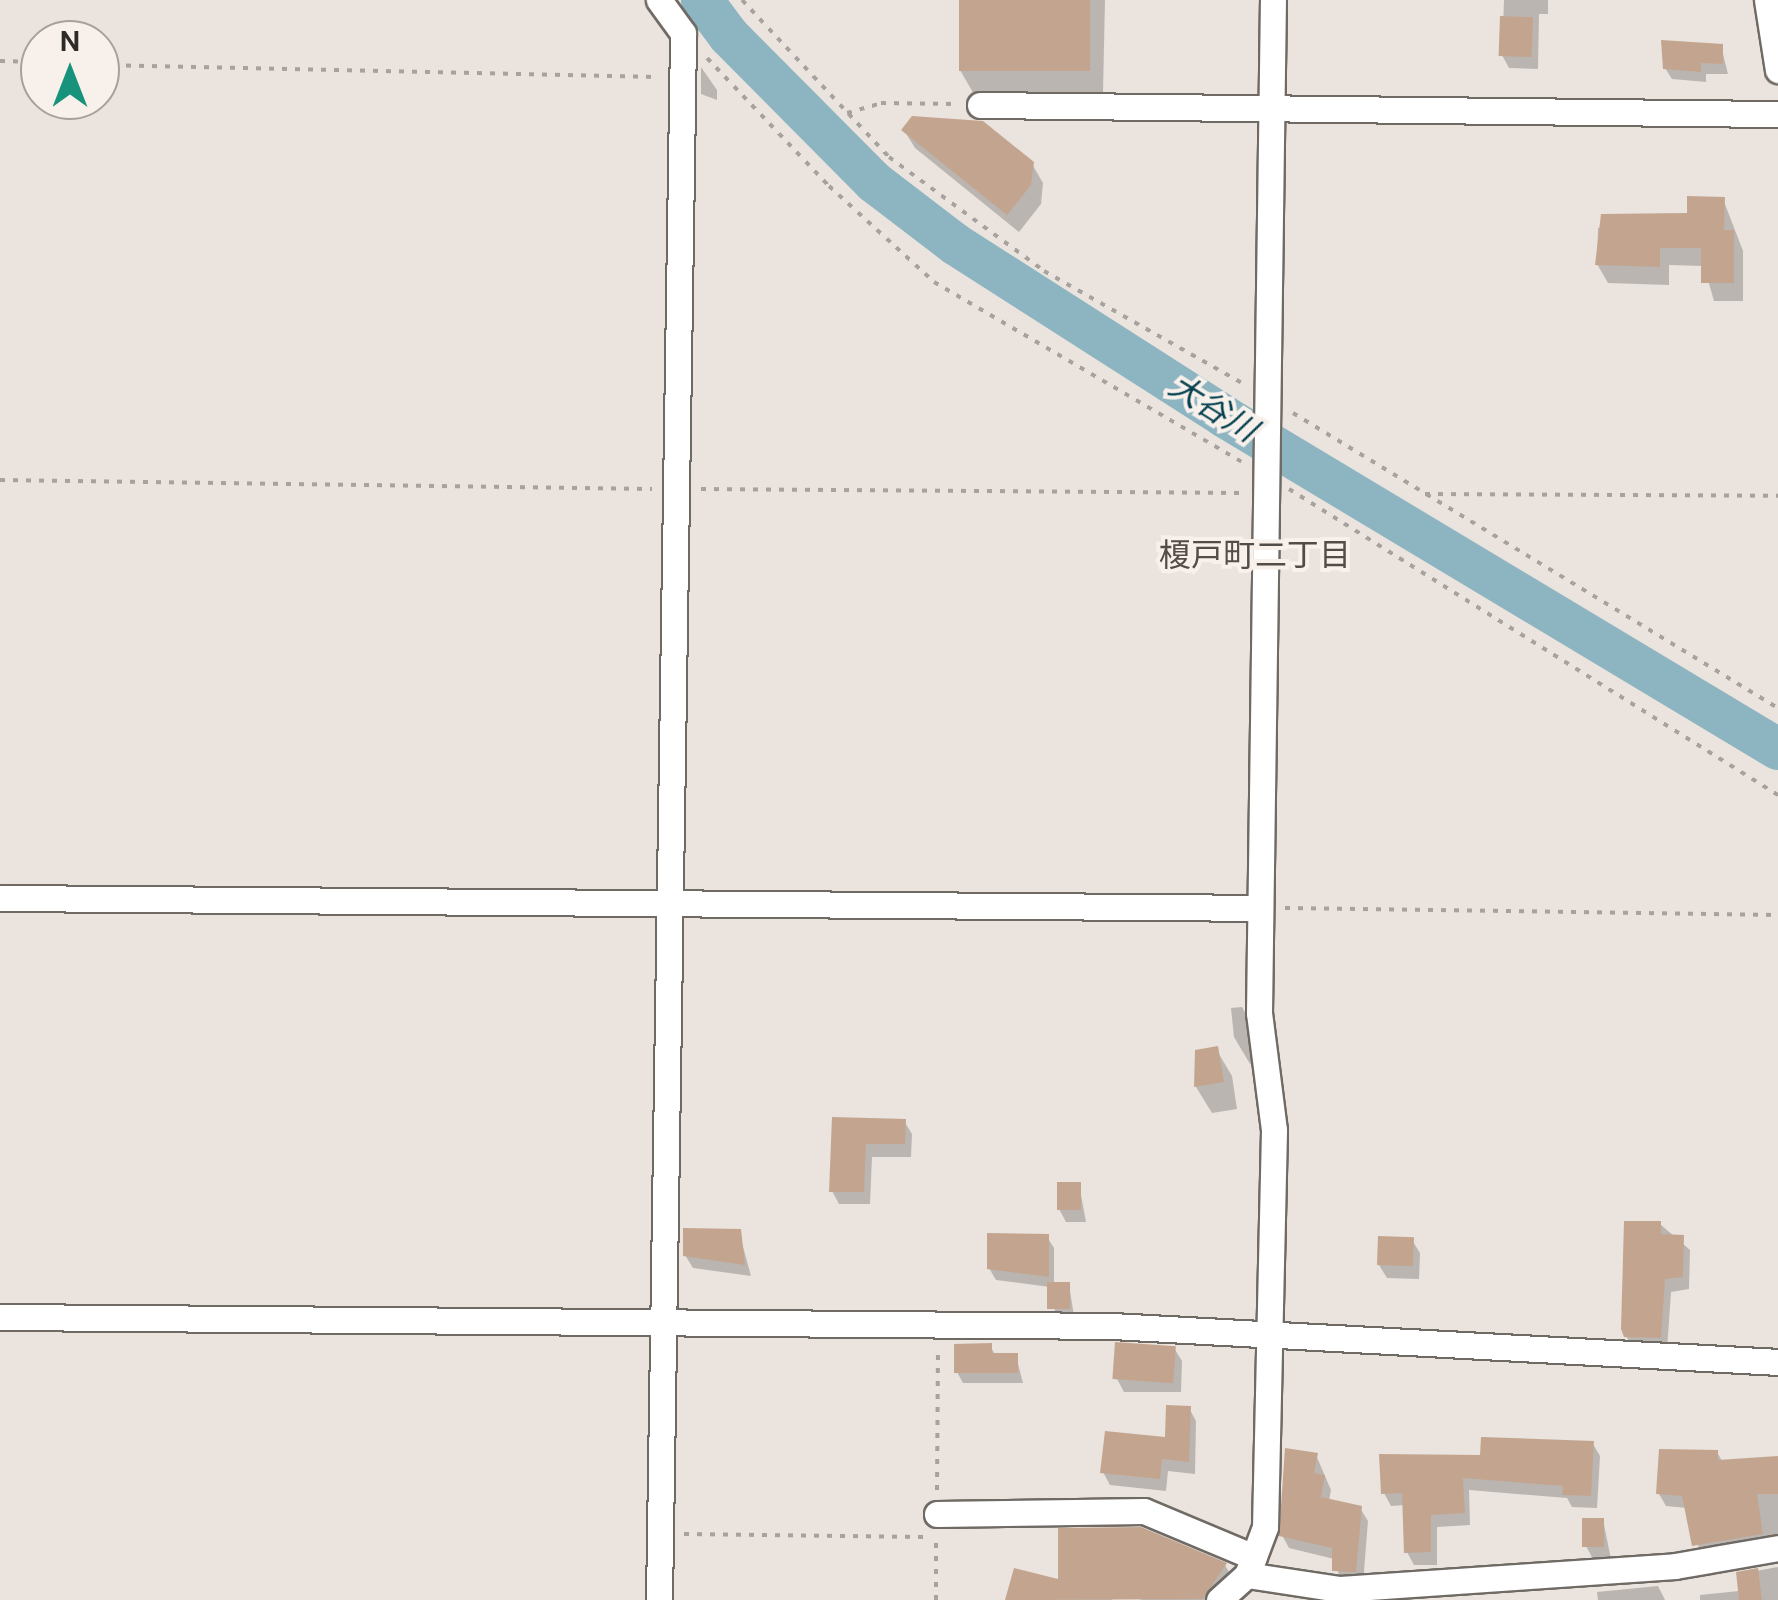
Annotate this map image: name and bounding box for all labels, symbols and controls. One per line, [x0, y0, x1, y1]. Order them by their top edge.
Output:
north arrow [20, 20, 120, 120]
text: N [60, 23, 80, 60]
water label: 大谷川 [1162, 366, 1264, 450]
district label: 榎戸町二丁目 [1159, 536, 1351, 574]

